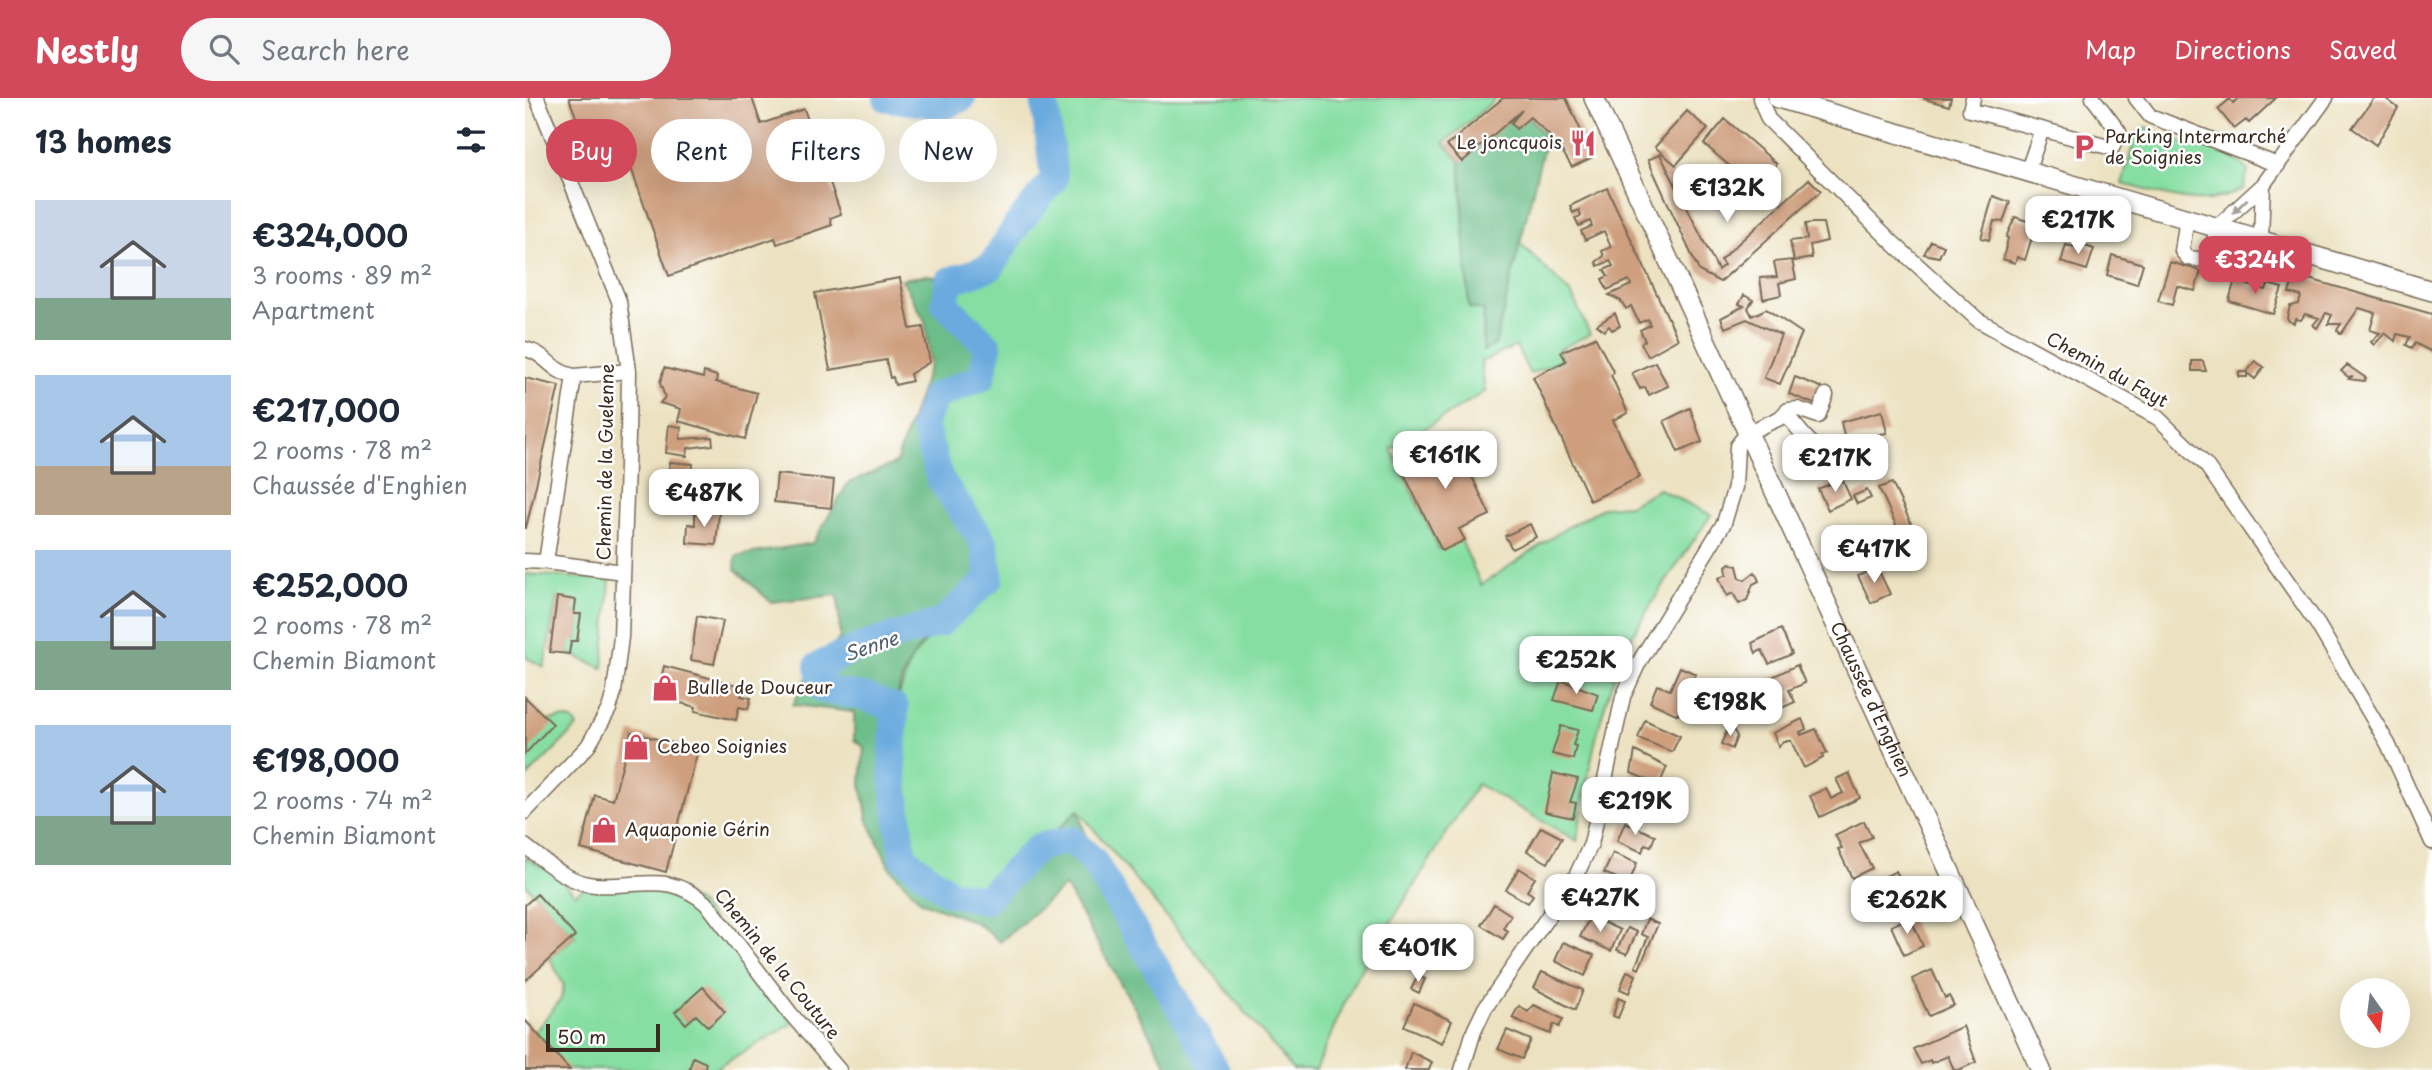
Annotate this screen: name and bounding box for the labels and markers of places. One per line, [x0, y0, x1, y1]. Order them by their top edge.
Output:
place label: Parking Intermarché de Soignies [2105, 122, 2286, 170]
place label: Le joncquois [1457, 128, 1562, 155]
restaurant icon: Le joncquois [1568, 128, 1598, 158]
parking icon: Parking Intermarché de Soignies [2069, 132, 2099, 162]
pin: €132K [1678, 164, 1776, 224]
pin: €217K [2029, 197, 2127, 256]
pin: €324K [2206, 236, 2304, 296]
pin: €161K [1396, 432, 1494, 491]
pin: €217K [1786, 434, 1884, 494]
pin: €487K [655, 470, 753, 529]
pin: €417K [1825, 526, 1923, 585]
pin: €252K [1527, 636, 1625, 696]
shop icon: Bulle de Douceur [650, 673, 680, 703]
place label: Bulle de Douceur [686, 673, 833, 700]
pin: €198K [1681, 678, 1779, 738]
shop icon: Cebeo Soignies [621, 732, 651, 762]
place label: Cebeo Soignies [657, 732, 787, 759]
pin: €219K [1586, 778, 1684, 837]
shop icon: Aquaponie Gérin [589, 815, 619, 845]
place label: Aquaponie Gérin [625, 815, 770, 842]
pin: €427K [1551, 874, 1649, 934]
pin: €262K [1858, 876, 1956, 936]
pin: €401K [1369, 924, 1467, 984]

